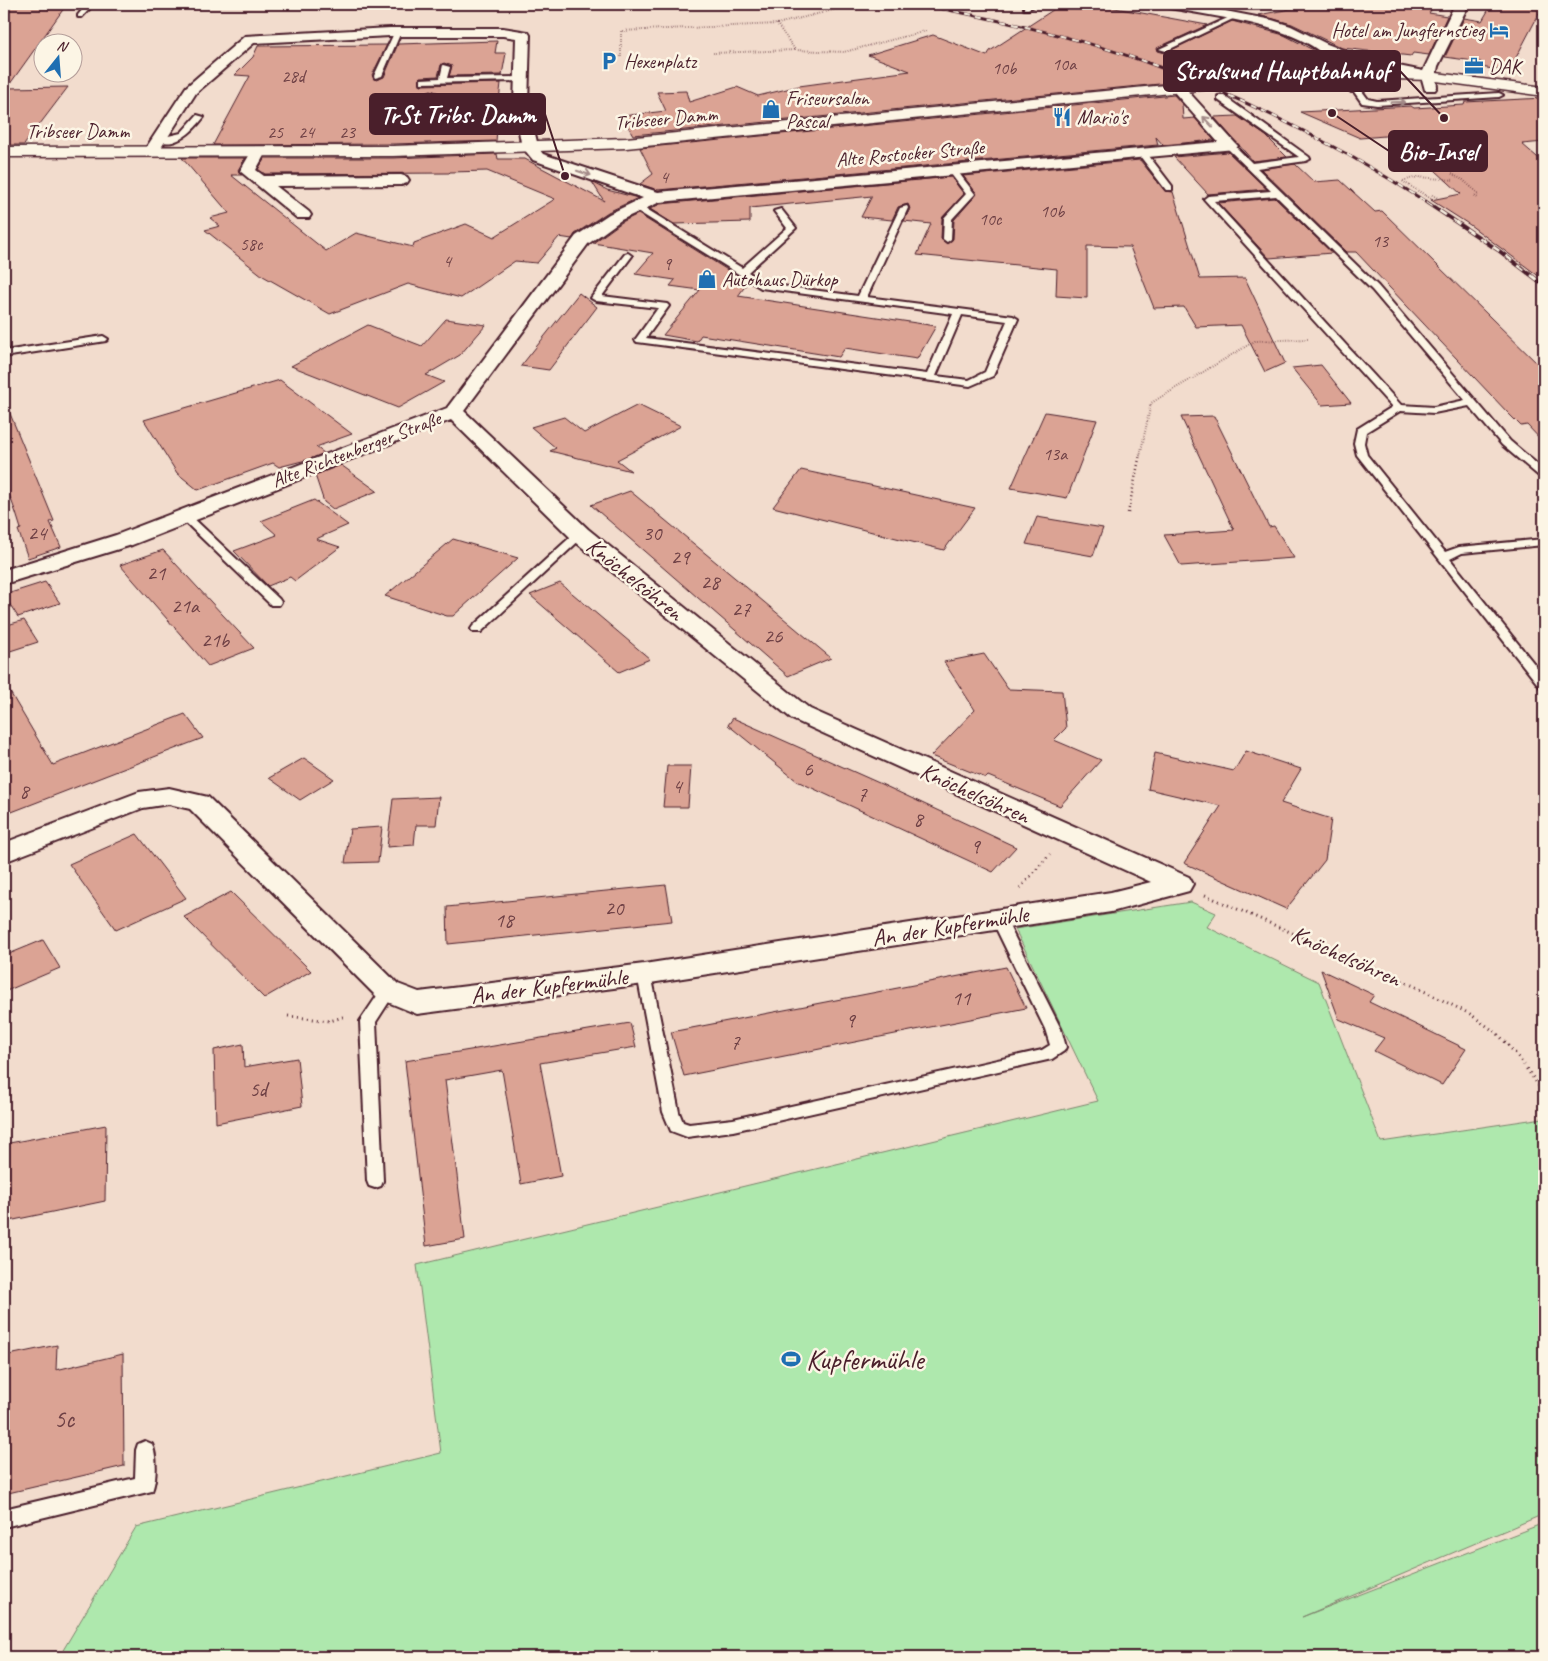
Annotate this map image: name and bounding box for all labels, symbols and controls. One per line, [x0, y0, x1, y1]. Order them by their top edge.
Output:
place label: Hotel am Jungfernstieg [1332, 18, 1486, 43]
hotel icon: Hotel am Jungfernstieg [1488, 19, 1510, 41]
north arrow [32, 32, 82, 82]
text: N [55, 37, 71, 56]
place label: Hexenplatz [624, 49, 698, 74]
parking icon: Hexenplatz [598, 50, 620, 72]
callout: Stralsund Hauptbahnhof [1164, 51, 1400, 91]
house number: 10a [1052, 53, 1077, 75]
place label: DAK [1489, 54, 1523, 79]
text: Stralsund Hauptbahnhof [1174, 55, 1395, 87]
office icon: DAK [1463, 55, 1485, 77]
house number: 10b [992, 57, 1017, 79]
house number: 28d [281, 65, 308, 87]
place label: Friseursalon Pascal [786, 86, 870, 134]
callout: TrSt Tribs. Damm [370, 94, 545, 134]
one-way arrow [1390, 97, 1406, 107]
shop icon: Friseursalon Pascal [760, 98, 782, 120]
text: TrSt Tribs. Damm [380, 99, 537, 131]
street label: Tribseer Damm [614, 101, 719, 135]
place label: Mario's [1077, 105, 1129, 130]
restaurant icon: Mario's [1051, 106, 1073, 128]
one-way arrow [1202, 115, 1214, 128]
street label: Tribseer Damm [27, 119, 130, 144]
house number: 25 [267, 121, 284, 143]
house number: 24 [298, 121, 316, 143]
house number: 23 [339, 121, 357, 143]
callout: Bio-Insel [1389, 131, 1487, 171]
street label: Alte Rostocker Straße [835, 134, 987, 172]
text: Bio-Insel [1399, 136, 1482, 168]
house number: 4 [660, 166, 670, 188]
one-way arrow [576, 169, 591, 178]
house number: 10b [1040, 200, 1065, 222]
house number: 10c [979, 208, 1003, 230]
house number: 13 [1372, 230, 1390, 252]
house number: 58c [240, 233, 264, 255]
house number: 4 [443, 250, 453, 272]
house number: 9 [663, 253, 673, 275]
place label: Autohaus Dürkop [722, 267, 839, 292]
shop icon: Autohaus Dürkop [696, 268, 718, 290]
street label: Alte Richtenberger Straße [268, 405, 446, 493]
house number: 13a [1043, 443, 1068, 465]
house number: 24 [28, 520, 49, 546]
house number: 30 [643, 520, 663, 546]
street label: Knöchelsöhren [580, 531, 691, 628]
house number: 29 [671, 544, 691, 570]
house number: 21 [147, 560, 167, 586]
house number: 28 [701, 569, 722, 595]
house number: 21a [171, 593, 201, 619]
house number: 27 [732, 596, 752, 622]
house number: 26 [764, 623, 783, 649]
house number: 21b [201, 627, 231, 653]
house number: 6 [803, 756, 813, 782]
street label: Knöchelsöhren [916, 756, 1035, 831]
house number: 4 [672, 773, 684, 799]
house number: 8 [19, 778, 31, 804]
house number: 7 [857, 781, 868, 807]
house number: 8 [913, 806, 925, 832]
house number: 9 [970, 833, 981, 859]
house number: 20 [605, 895, 625, 921]
street label: An der Kupfermühle [870, 899, 1032, 953]
house number: 18 [495, 907, 516, 933]
street label: Knöchelsöhren [1287, 919, 1406, 994]
street label: An der Kupfermühle [469, 961, 631, 1011]
house number: 11 [952, 985, 972, 1011]
house number: 9 [845, 1007, 856, 1033]
house number: 7 [730, 1029, 741, 1055]
house number: 5d [249, 1076, 271, 1102]
place label: Kupfermühle [806, 1341, 926, 1378]
sports icon: Kupfermühle [780, 1348, 802, 1370]
house number: 5c [54, 1403, 75, 1435]

